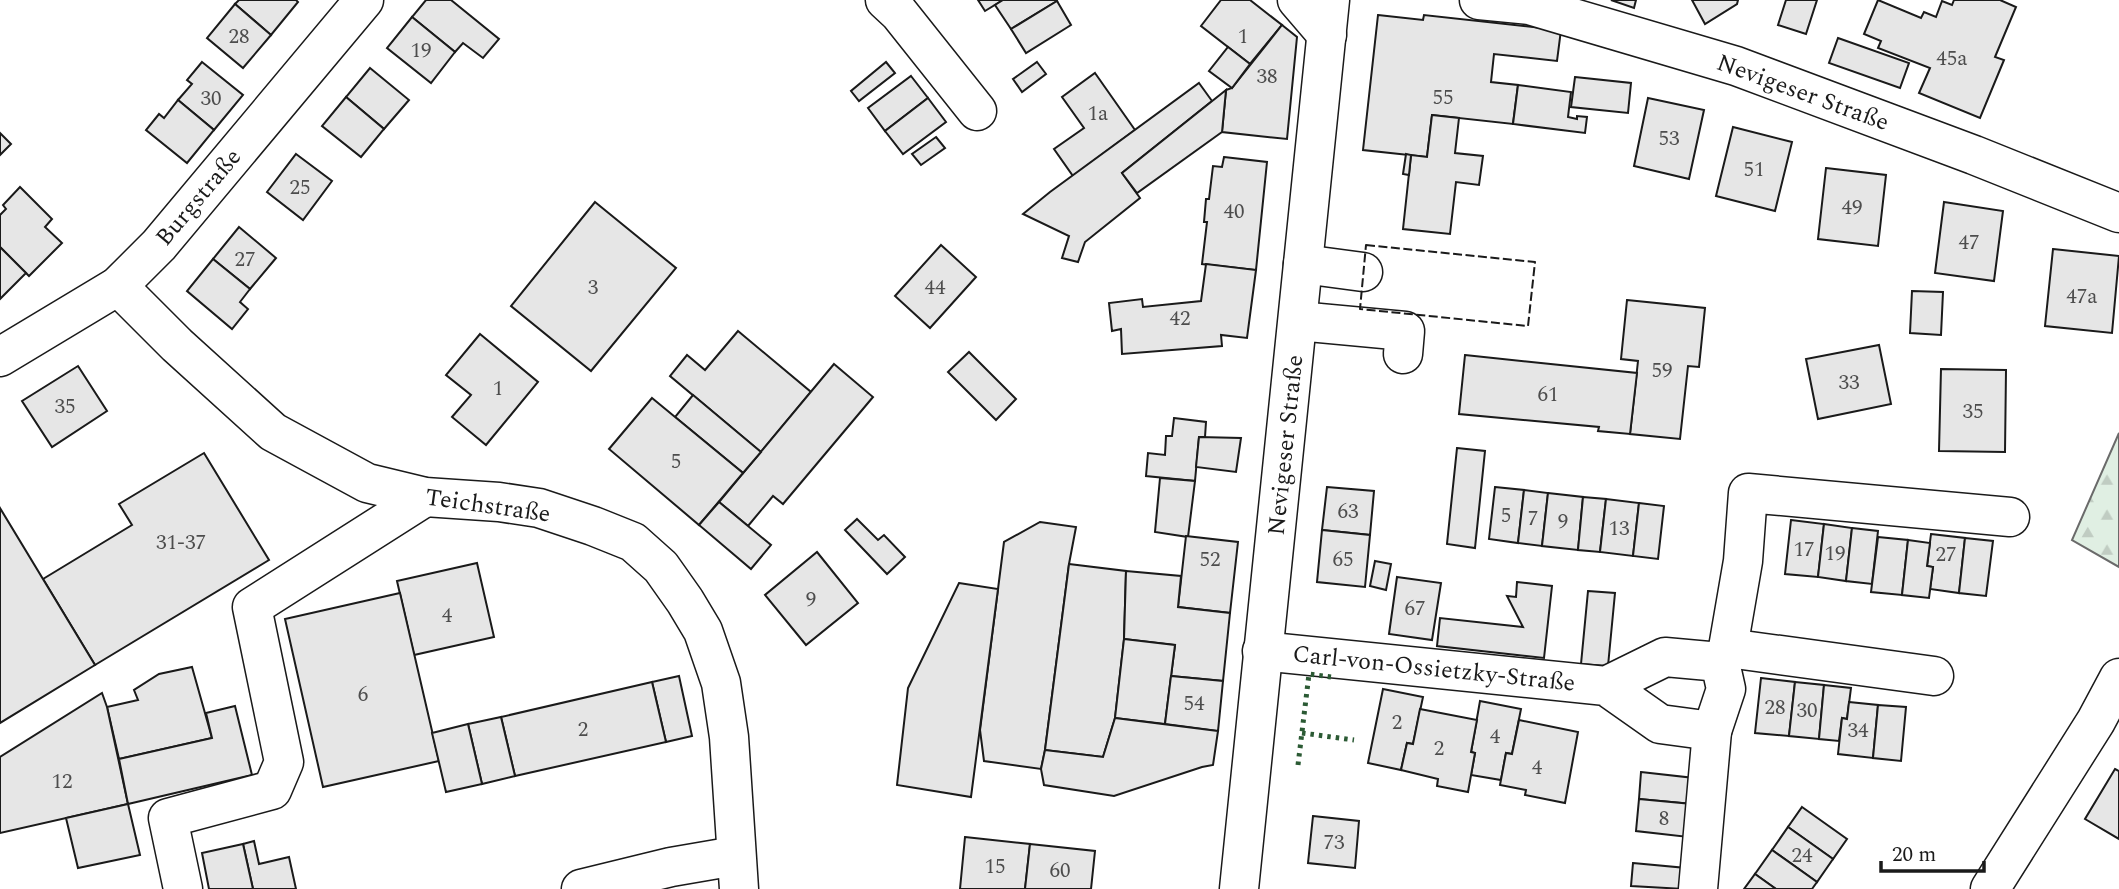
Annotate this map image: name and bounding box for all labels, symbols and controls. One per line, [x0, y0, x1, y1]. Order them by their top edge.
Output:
house number: 28 [229, 21, 250, 53]
house number: 1 [1238, 21, 1248, 53]
house number: 19 [411, 35, 432, 67]
house number: 45a [1936, 43, 1968, 75]
street label: Nevigeser Straße [1711, 45, 1894, 141]
house number: 38 [1257, 61, 1278, 93]
house number: 55 [1433, 82, 1454, 114]
house number: 30 [201, 83, 222, 115]
house number: 1a [1088, 98, 1109, 130]
house number: 53 [1659, 123, 1680, 155]
street label: Burgstraße [147, 141, 251, 254]
house number: 51 [1744, 154, 1765, 186]
house number: 25 [290, 172, 311, 204]
house number: 49 [1842, 192, 1863, 224]
house number: 40 [1224, 196, 1245, 228]
house number: 47 [1959, 227, 1980, 259]
house number: 27 [235, 244, 256, 276]
house number: 3 [588, 272, 599, 304]
house number: 44 [925, 272, 946, 304]
house number: 47a [2066, 281, 2098, 313]
house number: 42 [1170, 303, 1191, 335]
street label: Nevigeser Straße [1259, 353, 1313, 537]
house number: 59 [1652, 355, 1673, 387]
house number: 33 [1839, 367, 1860, 399]
house number: 1 [493, 373, 503, 405]
house number: 61 [1538, 379, 1559, 411]
house number: 35 [55, 391, 76, 423]
house number: 35 [1963, 396, 1984, 428]
house number: 5 [671, 446, 681, 478]
street label: Teichstraße [423, 479, 553, 533]
house number: 63 [1338, 496, 1359, 528]
house number: 5 [1501, 500, 1511, 532]
house number: 7 [1528, 503, 1538, 535]
house number: 9 [1558, 506, 1568, 538]
house number: 13 [1609, 513, 1630, 545]
house number: 31-37 [156, 527, 206, 559]
house number: 17 [1794, 534, 1815, 566]
house number: 19 [1825, 538, 1846, 570]
house number: 27 [1936, 539, 1957, 571]
house number: 52 [1200, 544, 1221, 576]
house number: 65 [1333, 544, 1354, 576]
house number: 9 [806, 584, 816, 616]
house number: 67 [1405, 593, 1426, 625]
house number: 4 [442, 600, 453, 632]
street label: Carl-von-Ossietzky-Straße [1291, 636, 1577, 702]
house number: 6 [358, 679, 368, 711]
house number: 54 [1184, 688, 1205, 720]
house number: 28 [1765, 692, 1786, 724]
house number: 30 [1797, 695, 1818, 727]
house number: 2 [1392, 707, 1402, 739]
house number: 2 [578, 714, 588, 746]
house number: 34 [1848, 715, 1869, 747]
house number: 4 [1490, 721, 1501, 753]
house number: 2 [1434, 733, 1444, 765]
house number: 4 [1532, 752, 1543, 784]
house number: 12 [52, 766, 73, 798]
house number: 8 [1659, 803, 1669, 835]
house number: 73 [1324, 827, 1345, 859]
scale bar [1881, 830, 1984, 874]
text: 20 m [1892, 839, 1936, 871]
house number: 24 [1792, 840, 1813, 872]
house number: 15 [985, 851, 1006, 883]
house number: 60 [1050, 855, 1071, 887]

